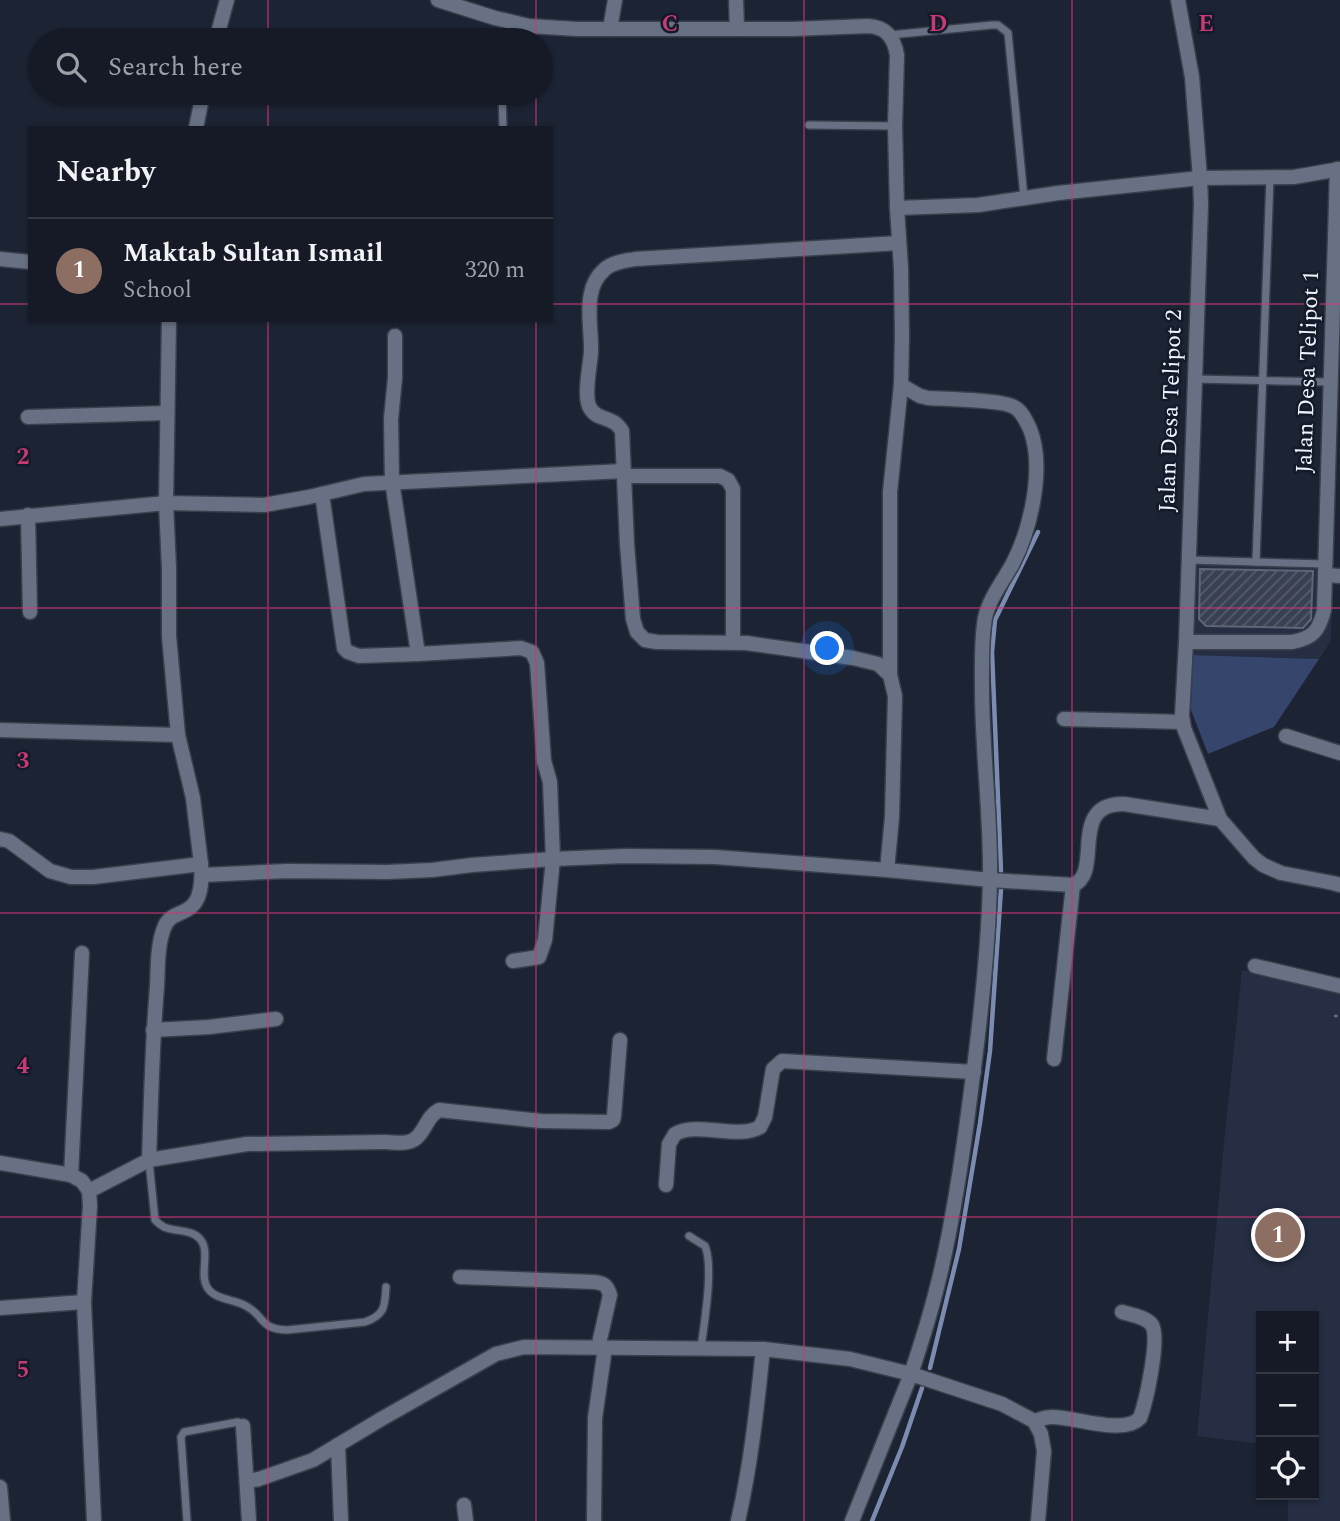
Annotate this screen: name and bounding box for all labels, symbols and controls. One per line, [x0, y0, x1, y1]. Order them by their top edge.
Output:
text: C [662, 7, 678, 42]
text: D [929, 7, 947, 42]
text: E [1198, 7, 1214, 42]
search box [28, 28, 553, 105]
text: Search here [108, 47, 243, 87]
icon: search [52, 48, 90, 86]
text: Nearby [56, 149, 155, 195]
text: Maktab Sultan Ismail [123, 233, 383, 273]
text: 1 [73, 253, 85, 288]
text: 320 m [465, 253, 525, 288]
street label: Jalan Desa Telipot 1 [1287, 270, 1329, 474]
text: School [123, 273, 192, 308]
street label: Jalan Desa Telipot 2 [1150, 309, 1192, 513]
text: 2 [17, 440, 30, 475]
your location [810, 631, 844, 665]
text: 3 [17, 744, 30, 779]
text: 4 [17, 1049, 30, 1084]
pin: 1 [1255, 1209, 1301, 1261]
map controls [1256, 1311, 1319, 1500]
button: + [1256, 1311, 1319, 1374]
text: 5 [17, 1353, 29, 1388]
button: − [1256, 1374, 1319, 1437]
button: locate [1256, 1437, 1319, 1500]

